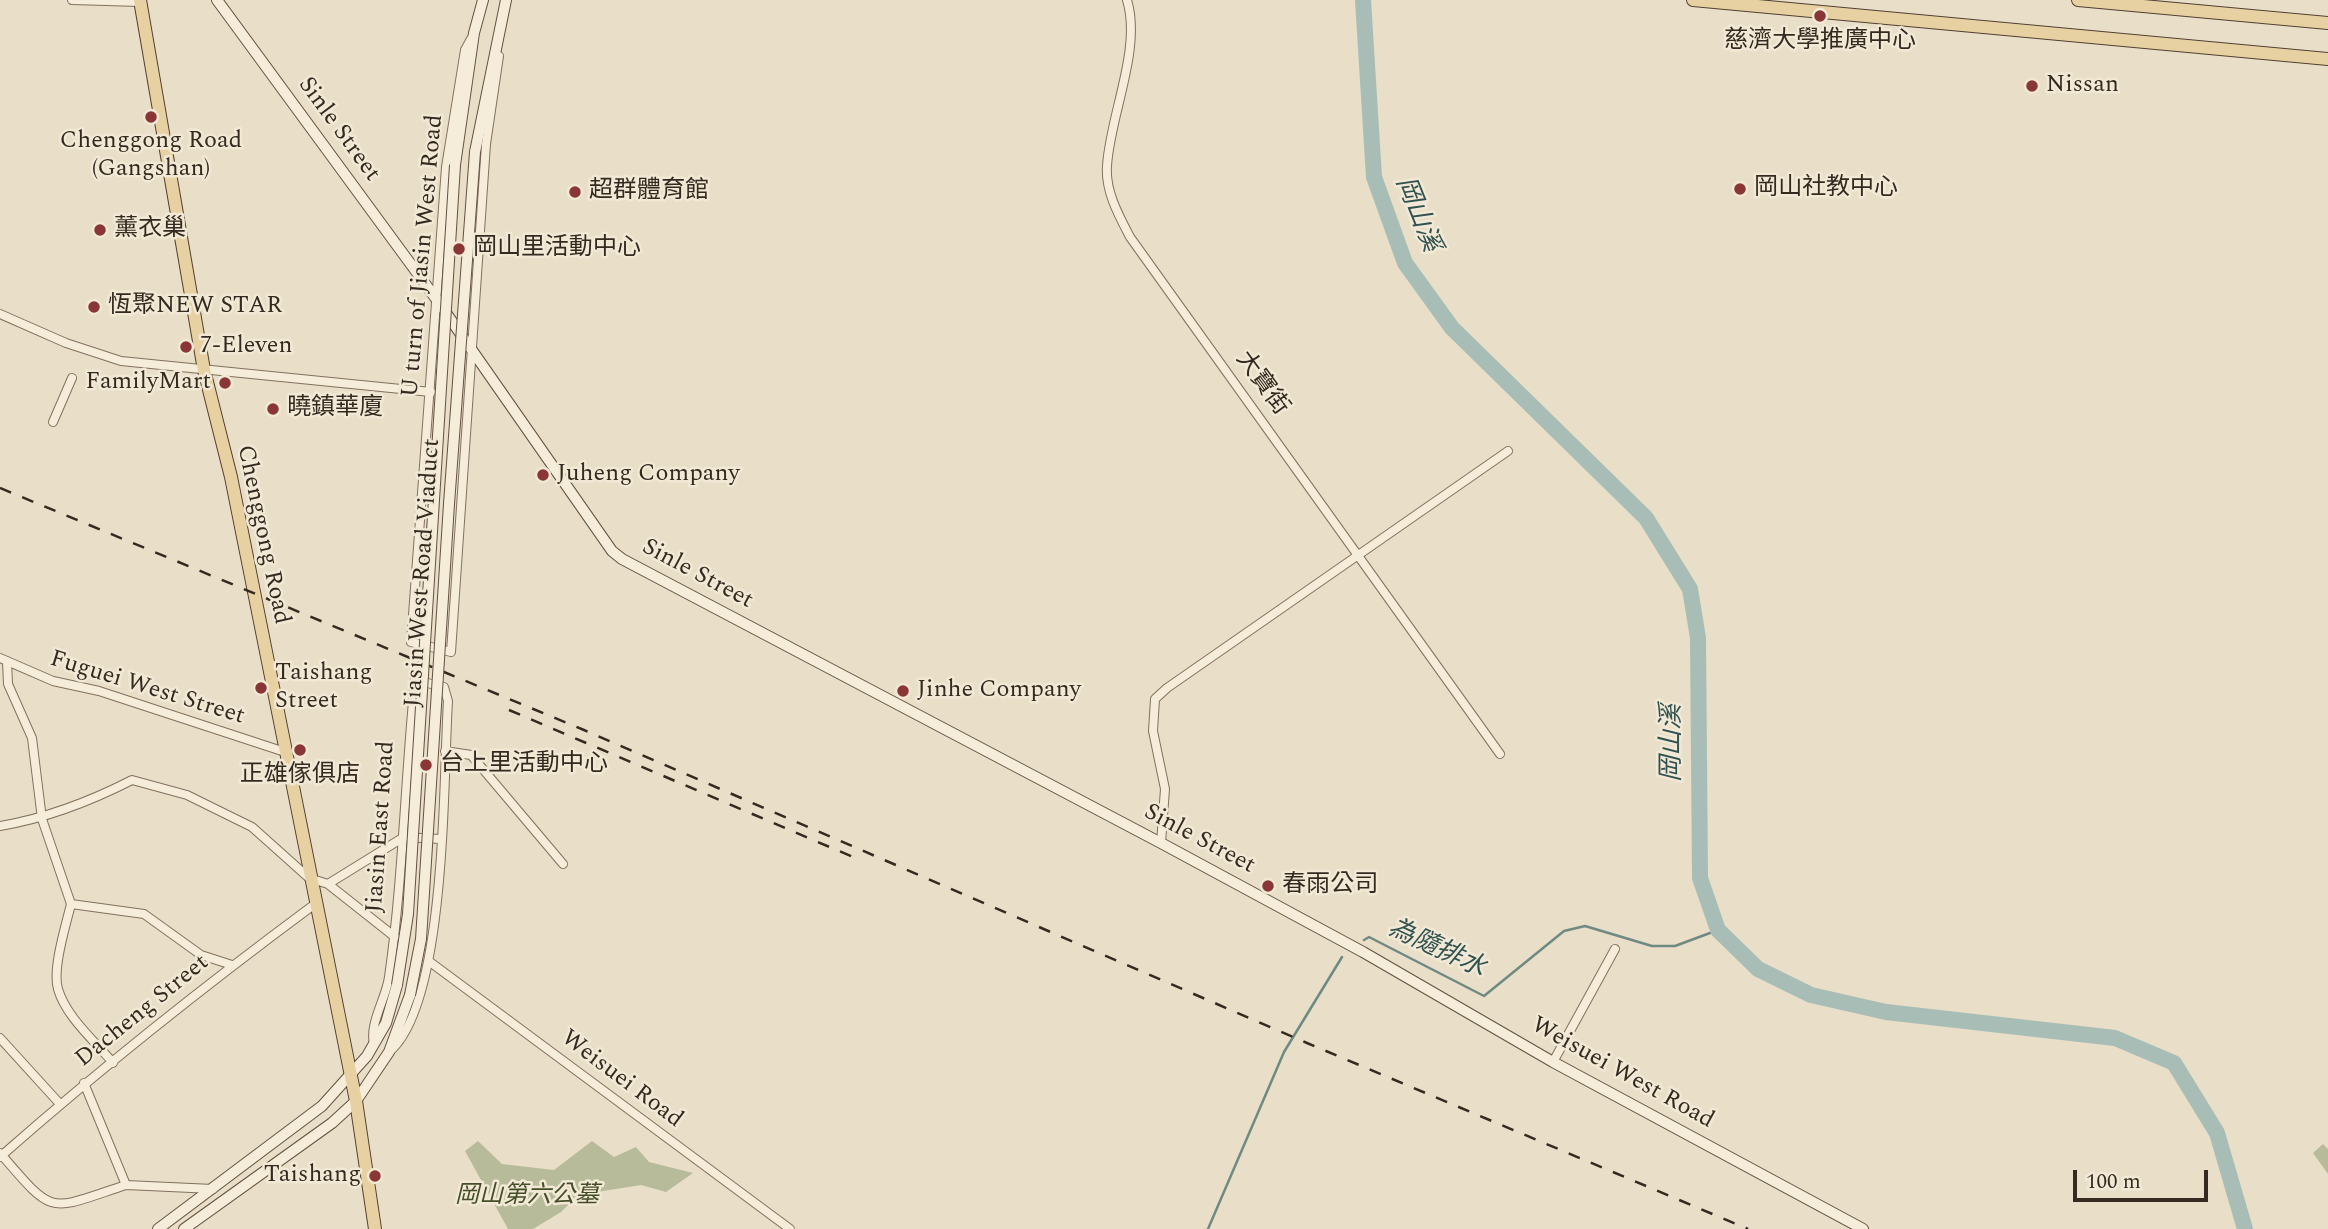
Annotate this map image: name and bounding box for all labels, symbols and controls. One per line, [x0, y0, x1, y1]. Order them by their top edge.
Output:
marker: 慈濟大學推廣中心 [1812, 8, 1828, 24]
place label: 慈濟大學推廣中心 [1724, 28, 1916, 56]
street label: Sinle Street [291, 72, 385, 188]
place label: Nissan [2046, 72, 2119, 100]
marker: Nissan [2024, 78, 2040, 94]
marker: Chenggong Road (Gangshan) [143, 109, 159, 125]
street label: U turn of Jiasin West Road [397, 113, 451, 399]
place label: Chenggong Road (Gangshan) [60, 128, 242, 184]
water label: 岡山溪 [1387, 173, 1445, 257]
place label: 岡山社教中心 [1754, 175, 1898, 203]
place label: 超群體育館 [589, 178, 709, 206]
marker: 岡山社教中心 [1732, 181, 1748, 197]
marker: 超群體育館 [567, 184, 583, 200]
place label: 薰衣巢 [114, 216, 186, 244]
marker: 薰衣巢 [92, 222, 108, 238]
place label: 岡山里活動中心 [473, 235, 641, 263]
marker: 岡山里活動中心 [451, 241, 467, 257]
place label: 恆聚NEW STAR [108, 293, 282, 321]
marker: 恆聚NEW STAR [86, 299, 102, 315]
place label: 7-Eleven [200, 333, 292, 361]
marker: 7-Eleven [178, 339, 194, 355]
street label: 大寶街 [1228, 346, 1294, 422]
place label: FamilyMart [86, 369, 211, 397]
marker: FamilyMart [217, 375, 233, 391]
place label: 曉鎮華廈 [287, 395, 383, 423]
marker: 曉鎮華廈 [265, 401, 281, 417]
street label: Jiasin West Road Viaduct [400, 438, 448, 708]
street label: Chenggong Road [229, 443, 295, 627]
place label: Juheng Company [557, 461, 740, 489]
marker: Juheng Company [535, 467, 551, 483]
street label: Sinle Street [636, 534, 758, 616]
street label: Fuguei West Street [46, 646, 248, 732]
place label: Taishang Street [275, 660, 372, 716]
place label: Jinhe Company [917, 677, 1081, 705]
marker: Taishang Street [253, 680, 269, 696]
marker: Jinhe Company [895, 683, 911, 699]
water label: 岡山溪 [1658, 704, 1690, 782]
street label: Jiasin East Road [362, 740, 402, 914]
marker: 正雄傢俱店 [292, 742, 308, 758]
place label: 台上里活動中心 [440, 751, 608, 779]
marker: 台上里活動中心 [418, 757, 434, 773]
place label: 正雄傢俱店 [240, 762, 360, 790]
street label: Sinle Street [1138, 799, 1260, 881]
place label: 春雨公司 [1282, 872, 1378, 900]
marker: 春雨公司 [1260, 878, 1276, 894]
water label: 為隨排水 [1382, 914, 1490, 986]
street label: Dacheng Street [70, 949, 216, 1075]
street label: Weisuei West Road [1526, 1012, 1718, 1136]
street label: Weisuei Road [554, 1025, 688, 1135]
scale bar [2076, 1156, 2211, 1200]
place label: Taishang [264, 1162, 361, 1190]
text: 100 m [2086, 1166, 2141, 1198]
marker: Taishang [367, 1168, 383, 1184]
park label: 岡山第六公墓 [455, 1183, 599, 1211]

